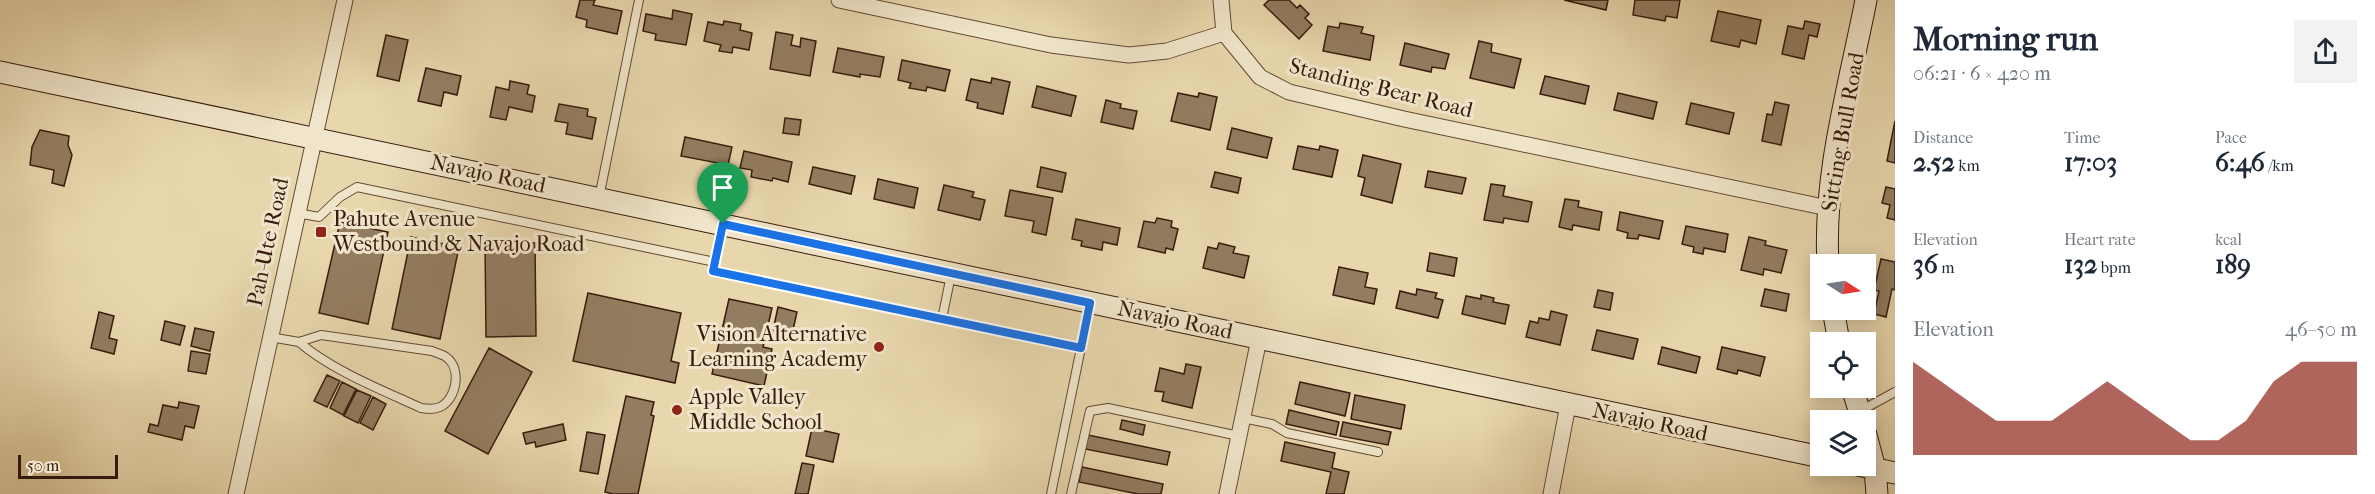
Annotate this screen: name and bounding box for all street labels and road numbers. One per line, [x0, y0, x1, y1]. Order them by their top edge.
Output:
street label: Sitting Bull Road [1816, 49, 1870, 214]
street label: Standing Bear Road [1287, 53, 1476, 124]
street label: Navajo Road [428, 149, 549, 199]
street label: Pah-Ute Road [242, 174, 295, 309]
street label: Navajo Road [1115, 295, 1236, 345]
street label: Navajo Road [1590, 397, 1711, 447]

